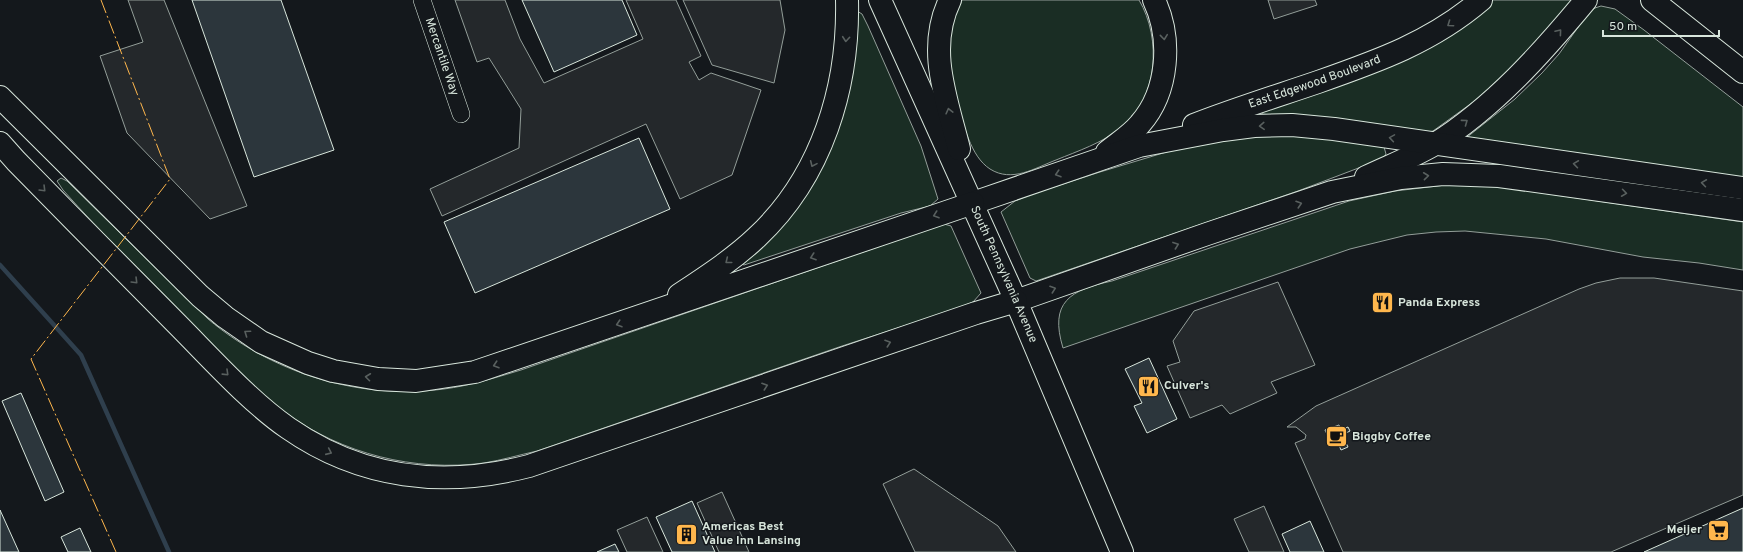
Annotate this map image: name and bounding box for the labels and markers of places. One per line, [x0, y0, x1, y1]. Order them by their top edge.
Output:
restaurant icon: Panda Express [1370, 290, 1396, 316]
place label: Panda Express [1398, 295, 1480, 311]
restaurant icon: Culver's [1135, 373, 1161, 399]
place label: Culver's [1164, 378, 1209, 394]
cafe icon: Biggby Coffee [1323, 424, 1349, 450]
place label: Biggby Coffee [1352, 429, 1431, 445]
supermarket icon: Meijer [1705, 517, 1731, 543]
place label: Americas Best Value Inn Lansing [702, 519, 801, 549]
building icon: Americas Best Value Inn Lansing [673, 521, 699, 547]
place label: Meijer [1667, 522, 1702, 538]

